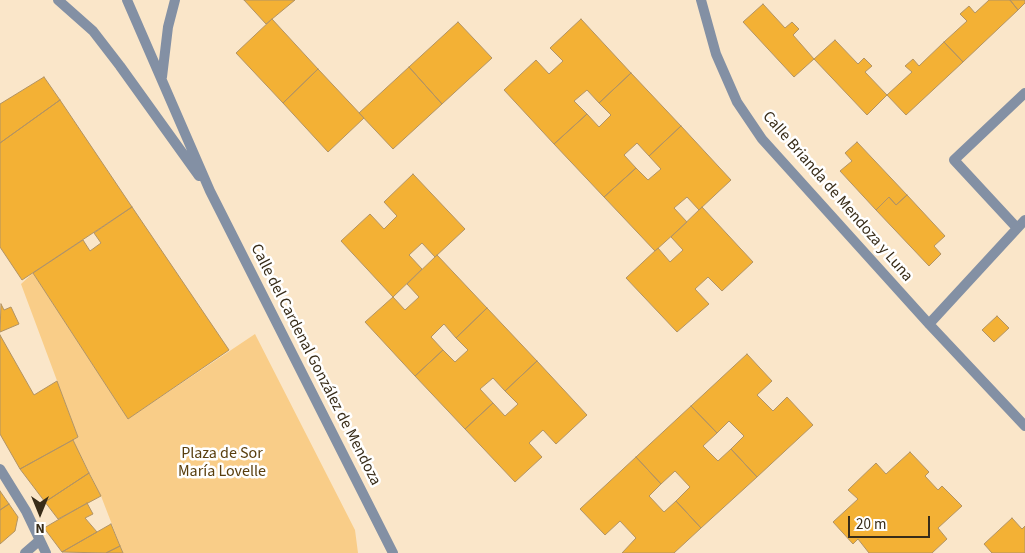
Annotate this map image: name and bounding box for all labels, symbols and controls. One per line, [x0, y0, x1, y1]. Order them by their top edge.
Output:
street label: Calle Brianda de Mendoza y Luna [758, 108, 916, 286]
street label: Calle del Cardenal González de Mendoza [246, 241, 384, 489]
park label: Plaza de Sor María Lovelle [178, 444, 266, 482]
north arrow [15, 488, 65, 538]
scale bar [850, 506, 932, 538]
text: 20 m [856, 514, 886, 535]
text: N [35, 518, 45, 538]

